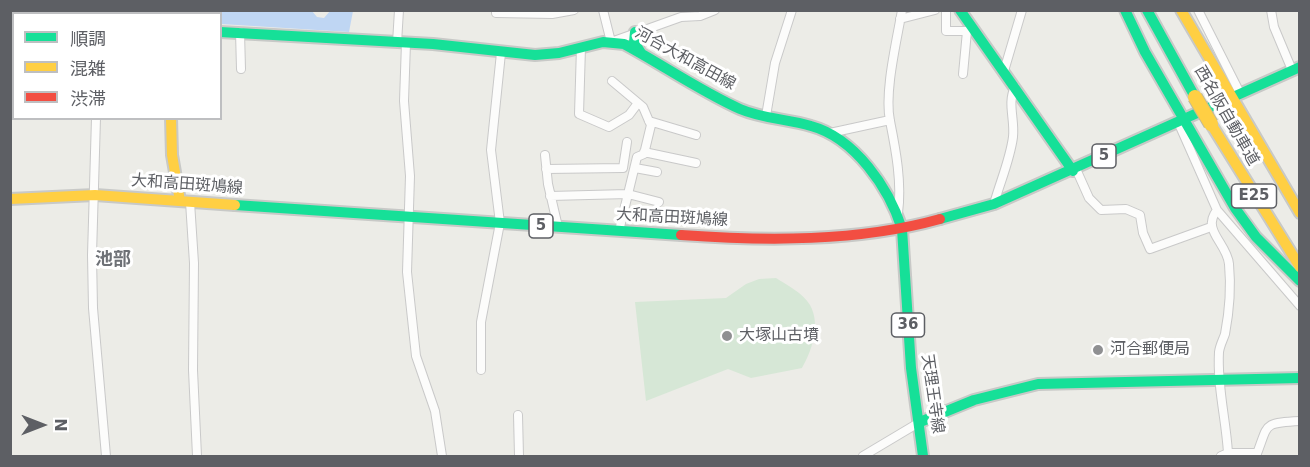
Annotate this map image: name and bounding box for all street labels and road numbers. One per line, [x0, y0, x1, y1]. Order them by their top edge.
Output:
street label: 河合大和高田線 [631, 23, 739, 95]
street label: 西名阪自動車道 [1190, 63, 1262, 169]
road number: 5 [1092, 144, 1116, 168]
street label: 大和高田斑鳩線 [130, 172, 244, 198]
road number: E25 [1232, 184, 1276, 208]
street label: 大和高田斑鳩線 [616, 205, 728, 231]
road number: 5 [529, 214, 553, 238]
road number: 36 [892, 313, 924, 337]
street label: 天理王寺線 [917, 353, 947, 435]

